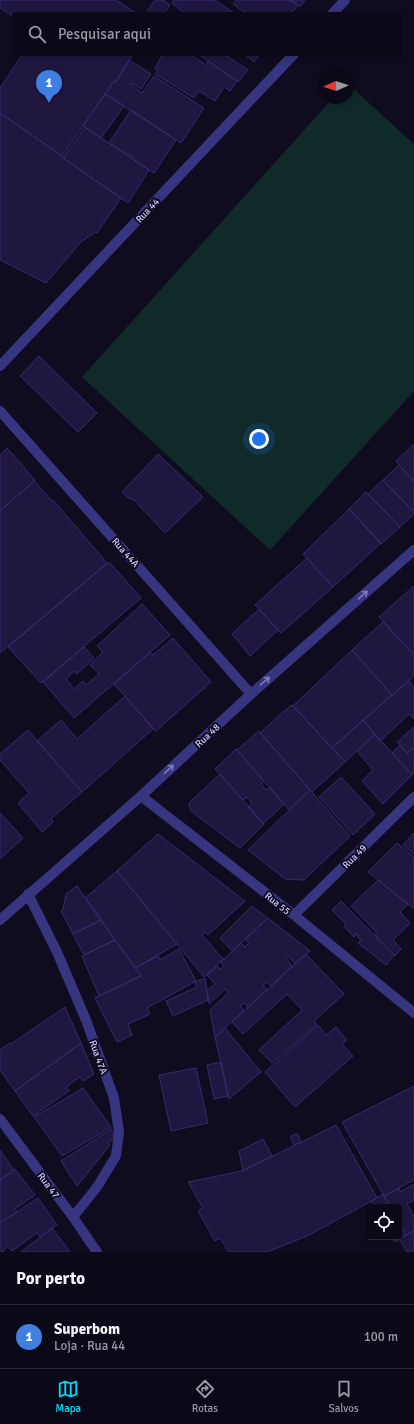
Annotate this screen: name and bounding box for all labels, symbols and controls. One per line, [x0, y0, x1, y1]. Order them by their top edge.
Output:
search box [12, 12, 402, 56]
icon: search [26, 23, 48, 45]
text: Pesquisar aqui [58, 25, 151, 43]
north arrow [318, 68, 354, 104]
pin: 1 [36, 70, 62, 103]
street label: Rua 44 [133, 195, 163, 226]
your location [249, 429, 269, 449]
street label: Rua 44A [109, 535, 142, 570]
one-way arrow [357, 591, 368, 600]
one-way arrow [260, 677, 270, 686]
street label: Rua 48 [193, 721, 223, 750]
one-way arrow [164, 765, 174, 774]
street label: Rua 49 [340, 842, 369, 871]
street label: Rua 55 [262, 890, 293, 918]
street label: Rua 47A [86, 1039, 110, 1076]
street label: Rua 47 [35, 1170, 62, 1201]
map controls [366, 1204, 402, 1240]
button: locate [366, 1204, 402, 1240]
text: Por perto [16, 1268, 85, 1289]
text: Superbom [54, 1320, 120, 1338]
text: 1 [25, 1329, 33, 1345]
text: 100 m [364, 1329, 398, 1345]
text: Loja · Rua 44 [54, 1338, 125, 1354]
tab: Mapa [55, 1378, 81, 1415]
tab: Rotas [192, 1378, 218, 1415]
tab: Salvos [329, 1378, 359, 1415]

